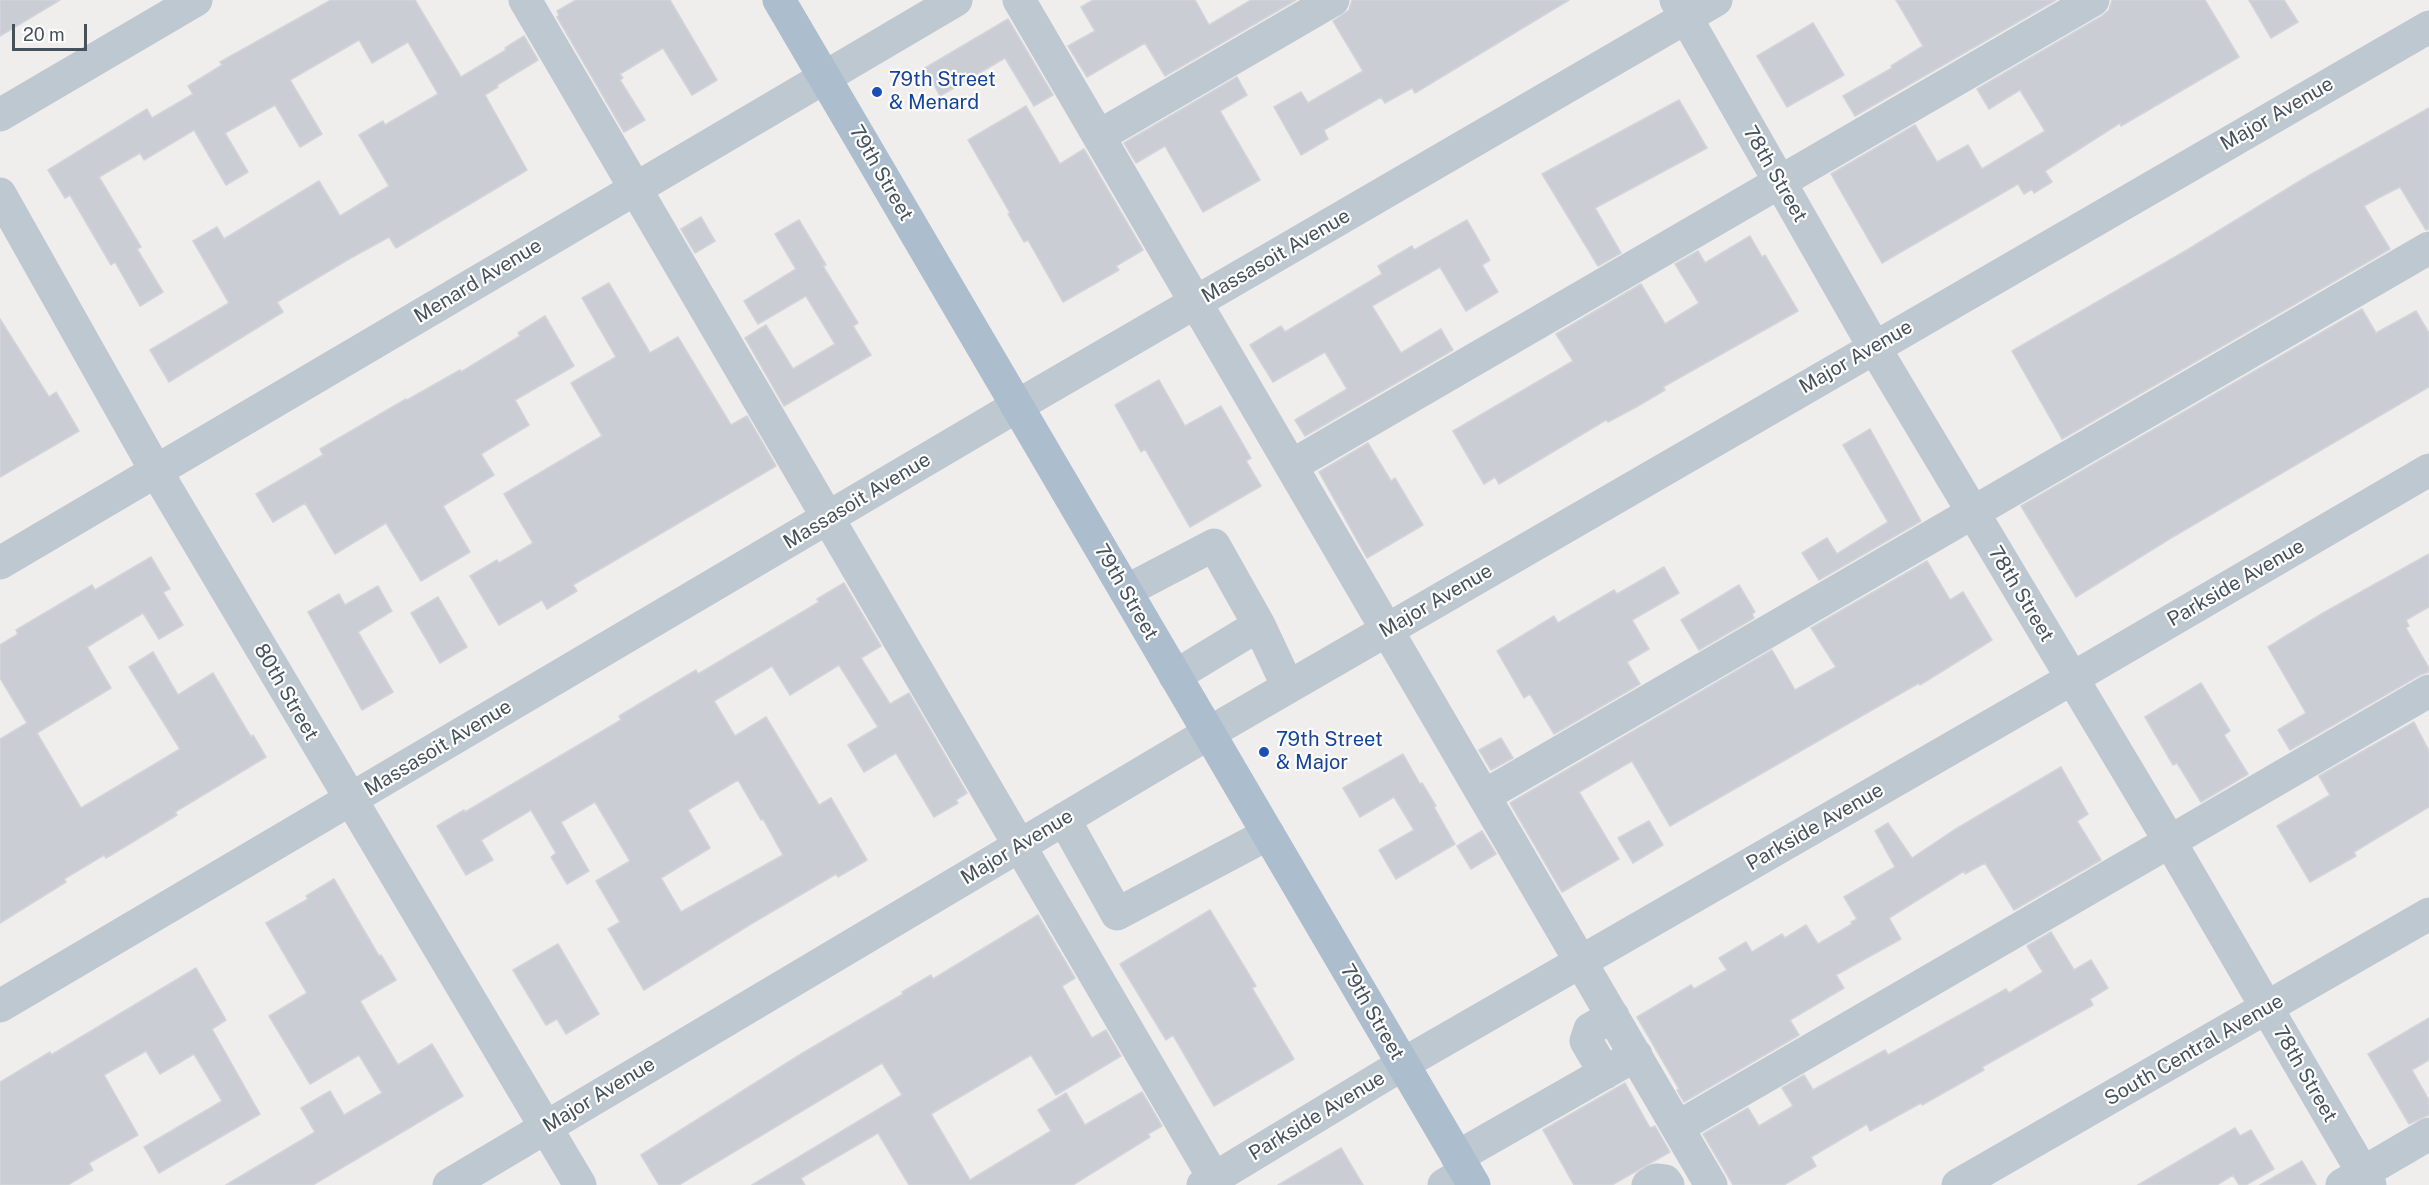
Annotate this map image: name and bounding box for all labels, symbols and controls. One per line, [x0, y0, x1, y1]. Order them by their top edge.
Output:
scale bar [15, 12, 90, 50]
text: 20 m [23, 24, 65, 45]
place label: 79th Street & Menard [889, 68, 996, 115]
street label: Major Avenue [2216, 72, 2338, 156]
marker: 79th Street & Menard [870, 85, 884, 99]
street label: 79th Street [844, 121, 918, 225]
street label: 78th Street [1738, 122, 1812, 226]
street label: Massasoit Avenue [1197, 204, 1355, 308]
street label: Menard Avenue [410, 233, 546, 329]
street label: Major Avenue [1795, 315, 1917, 399]
street label: Massasoit Avenue [779, 448, 935, 554]
street label: Parkside Avenue [2163, 534, 2309, 632]
street label: 79th Street [1089, 540, 1163, 644]
street label: 78th Street [1983, 542, 2059, 646]
street label: Major Avenue [1375, 559, 1497, 643]
street label: 80th Street [249, 639, 323, 745]
street label: Massasoit Avenue [360, 695, 516, 801]
place label: 79th Street & Major [1276, 728, 1383, 775]
marker: 79th Street & Major [1257, 745, 1271, 759]
street label: Parkside Avenue [1742, 778, 1888, 876]
street label: Major Avenue [957, 804, 1077, 890]
street label: 79th Street [1335, 960, 1409, 1064]
street label: South Central Avenue [2100, 989, 2288, 1111]
street label: 78th Street [2268, 1022, 2342, 1126]
street label: Major Avenue [539, 1052, 659, 1138]
street label: Parkside Avenue [1245, 1066, 1389, 1166]

